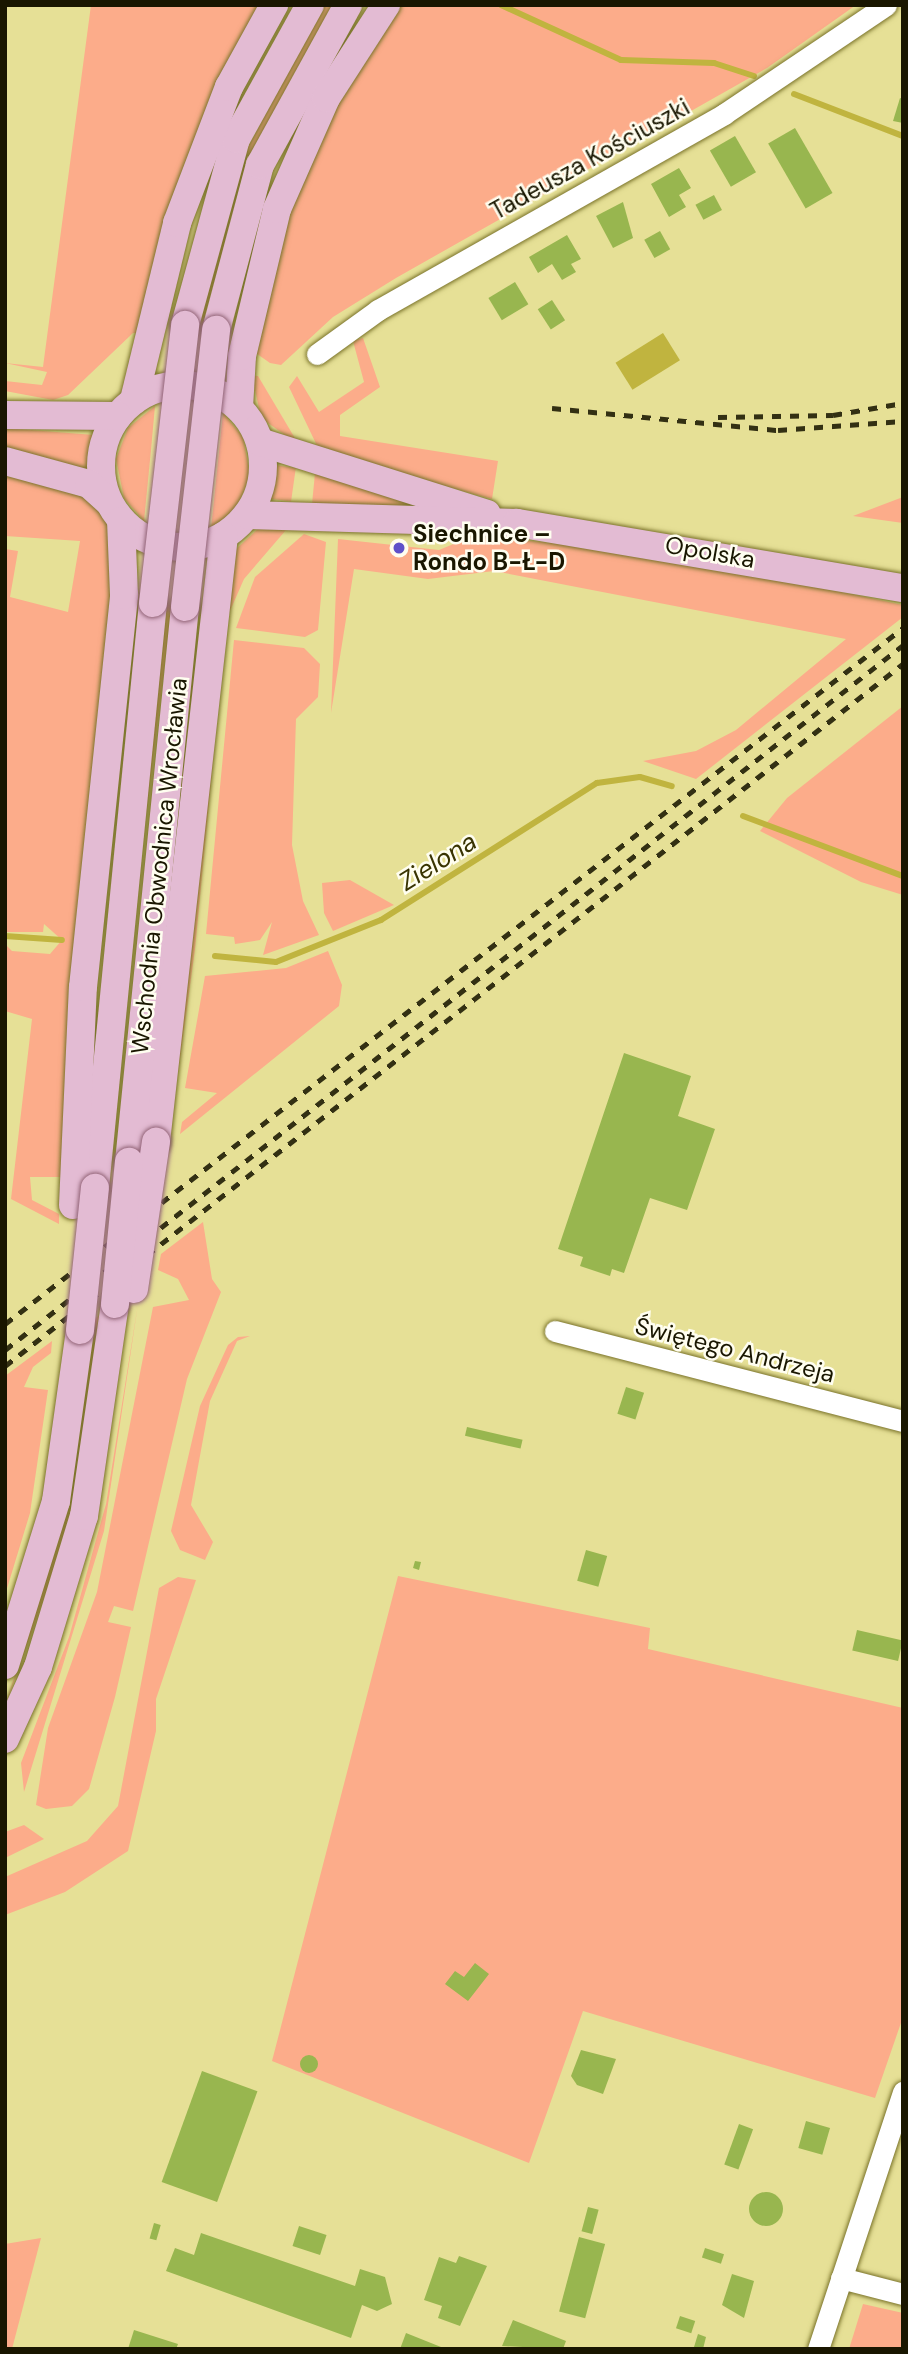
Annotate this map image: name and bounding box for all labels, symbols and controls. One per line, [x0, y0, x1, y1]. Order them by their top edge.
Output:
street label: Tadeusza Kościuszki [485, 92, 695, 226]
place label: Siechnice – Rondo B-Ł-D [413, 520, 565, 576]
street label: Opolska [663, 530, 757, 574]
marker: Siechnice – Rondo B-Ł-D [391, 540, 407, 556]
street label: Wschodnia Obwodnica Wrocławia [125, 676, 193, 1056]
water label: Zielona [393, 826, 483, 898]
street label: Świętego Andrzeja [632, 1311, 838, 1389]

